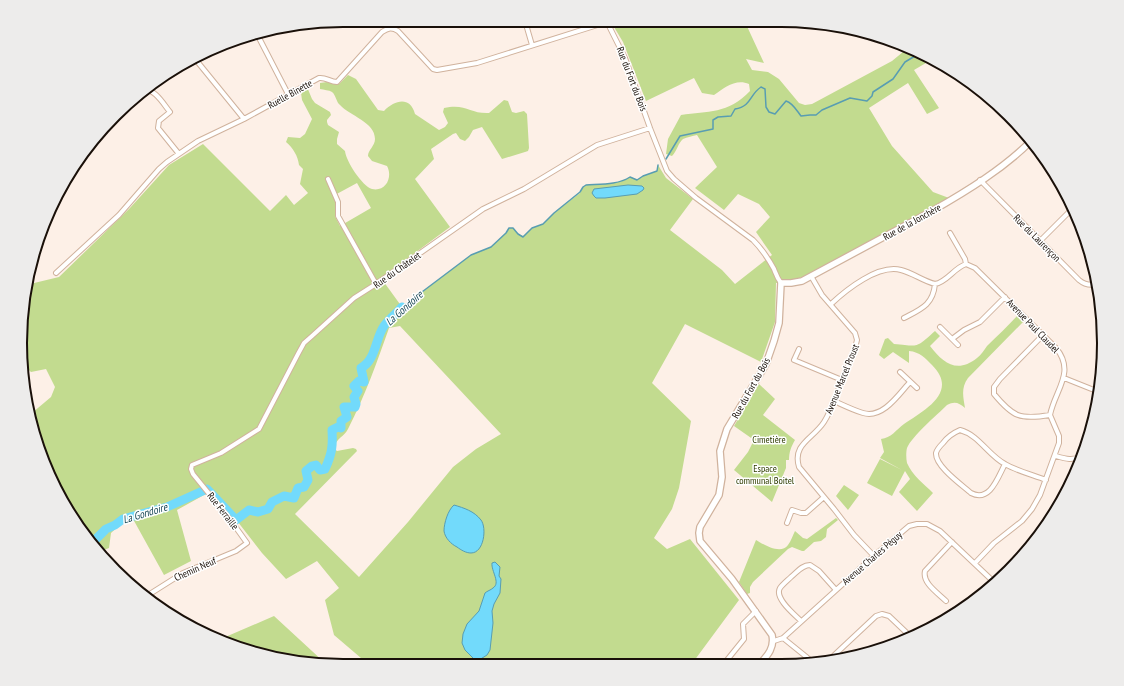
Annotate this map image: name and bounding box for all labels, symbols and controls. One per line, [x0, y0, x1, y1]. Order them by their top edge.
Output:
street label: Rue du Fort du Bois [614, 45, 650, 114]
street label: Ruelle Binette [265, 76, 315, 112]
street label: Rue de la Jonchère [881, 201, 943, 243]
street label: Rue du Laurençon [1011, 212, 1063, 264]
street label: Rue du Châtelet [371, 249, 424, 291]
water label: La Gondoire [382, 287, 427, 328]
street label: Avenue Paul Claudel [1004, 296, 1063, 356]
street label: Avenue Marcel Proust [822, 342, 862, 416]
street label: Rue du Fort du Bois [729, 355, 773, 421]
park label: Cimetière [752, 433, 786, 446]
park label: Espace communal Boitel [736, 462, 795, 487]
street label: Rue Ferraille [204, 490, 242, 532]
water label: La Gondoire [121, 499, 170, 526]
street label: Avenue Charles Péguy [839, 528, 905, 588]
street label: Chemin Neuf [172, 554, 218, 584]

